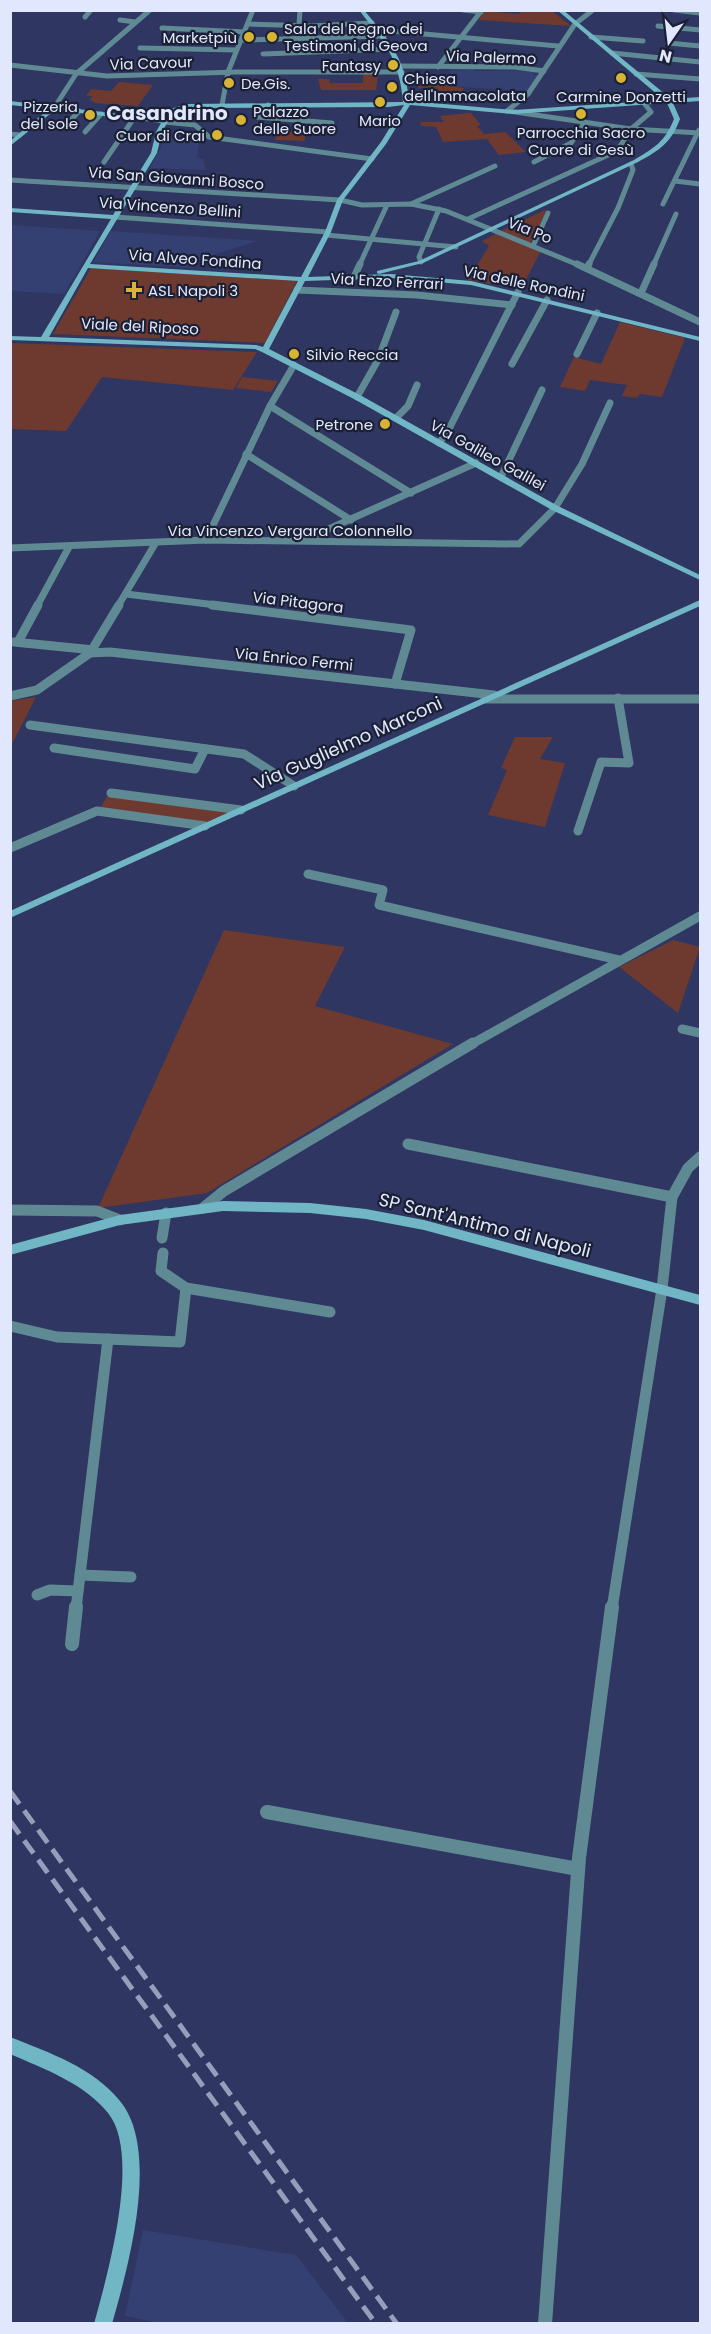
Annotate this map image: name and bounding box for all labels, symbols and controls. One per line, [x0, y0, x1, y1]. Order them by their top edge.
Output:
north arrow [639, 12, 699, 72]
place label: Sala del Regno dei Testimoni di Geova [284, 18, 428, 56]
place label: Marketpiù [162, 27, 237, 48]
marker: Marketpiù [242, 30, 256, 44]
marker: Sala del Regno dei Testimoni di Geova [265, 30, 279, 44]
text: N [657, 43, 674, 69]
street label: Via Palermo [445, 45, 537, 69]
street label: Via Cavour [109, 51, 193, 75]
place label: Fantasy [322, 55, 382, 76]
marker: Fantasy [386, 58, 400, 72]
place label: Chiesa dell'Immacolata [404, 68, 526, 106]
marker: Carmine Donzetti [614, 71, 628, 85]
place label: De.Gis. [241, 73, 290, 94]
marker: De.Gis. [222, 76, 236, 90]
marker: Chiesa dell'Immacolata [385, 80, 399, 94]
place label: Carmine Donzetti [556, 86, 686, 107]
marker: Mario [373, 95, 387, 109]
place label: Pizzeria del sole [20, 96, 78, 134]
district label: Casandrino [106, 99, 228, 127]
place label: Palazzo delle Suore [253, 101, 336, 139]
marker: Parrocchia Sacro Cuore di Gesù [574, 107, 588, 121]
marker: Pizzeria del sole [83, 108, 97, 122]
place label: Mario [359, 110, 401, 131]
marker: Palazzo delle Suore [234, 113, 248, 127]
place label: Parrocchia Sacro Cuore di Gesù [517, 122, 645, 160]
place label: Cuor di Crai [116, 125, 205, 146]
marker: Cuor di Crai [210, 128, 224, 142]
street label: Via San Giovanni Bosco [87, 161, 265, 195]
street label: Via Vincenzo Bellini [98, 192, 242, 222]
street label: Via Po [505, 212, 555, 248]
street label: Via Alveo Fondina [128, 244, 262, 274]
street label: Via delle Rondini [461, 260, 587, 306]
street label: Via Enzo Ferrari [330, 268, 444, 294]
place label: ASL Napoli 3 [148, 280, 238, 301]
marker: ASL Napoli 3 [125, 281, 143, 299]
street label: Viale del Riposo [80, 312, 200, 340]
place label: Silvio Reccia [306, 344, 398, 365]
marker: Silvio Reccia [287, 347, 301, 361]
place label: Petrone [315, 414, 373, 435]
street label: Via Galileo Galilei [426, 414, 550, 496]
marker: Petrone [378, 417, 392, 431]
street label: Via Vincenzo Vergara Colonnello [168, 520, 412, 541]
street label: Via Pitagora [251, 586, 345, 618]
street label: Via Enrico Fermi [234, 642, 354, 676]
street label: Via Guglielmo Marconi [250, 690, 446, 796]
street label: SP Sant'Antimo di Napoli [376, 1187, 594, 1263]

